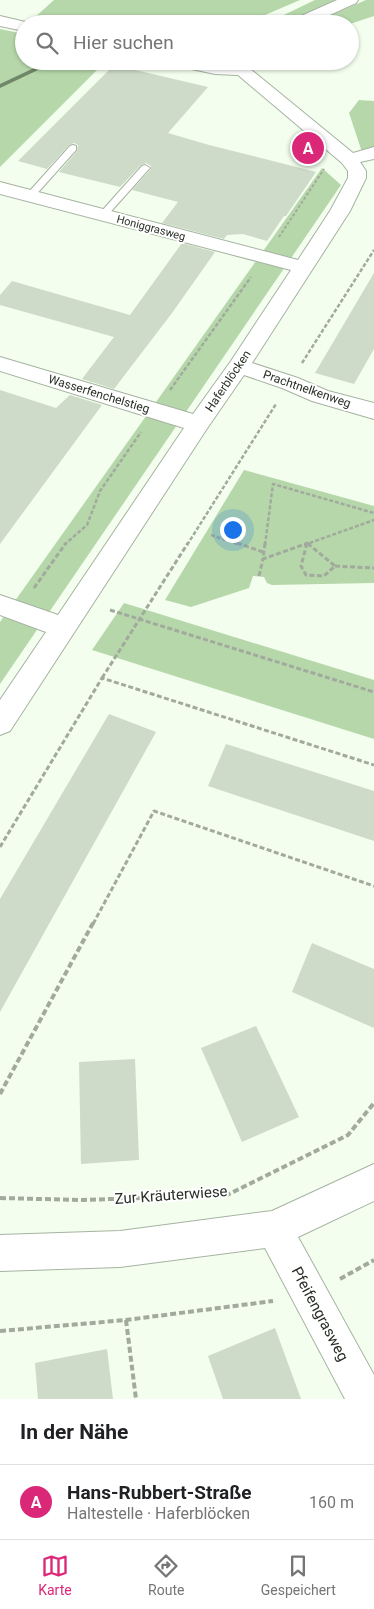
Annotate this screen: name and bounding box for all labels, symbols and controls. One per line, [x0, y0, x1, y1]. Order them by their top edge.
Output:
search box [15, 15, 359, 70]
icon: search [33, 29, 61, 57]
text: Hier suchen [73, 31, 174, 54]
pin: A [292, 129, 324, 167]
street label: Honiggrasweg [115, 213, 187, 243]
street label: Haferblöcken [202, 348, 254, 414]
street label: Prachtnelkenweg [261, 367, 353, 411]
street label: Wasserfenchelstieg [47, 372, 151, 416]
your location [220, 517, 246, 543]
street label: Zur Kräuterwiese [114, 1182, 228, 1208]
street label: Pfeifengrasweg [288, 1264, 352, 1364]
text: In der Nähe [20, 1420, 128, 1444]
text: Hans-Rubbert-Straße [67, 1481, 251, 1504]
text: A [31, 1493, 41, 1512]
text: 160 m [309, 1493, 354, 1512]
text: Haltestelle · Haferblöcken [67, 1504, 250, 1523]
tab: Karte [38, 1552, 72, 1598]
tab: Route [148, 1552, 184, 1598]
tab: Gespeichert [261, 1552, 336, 1598]

